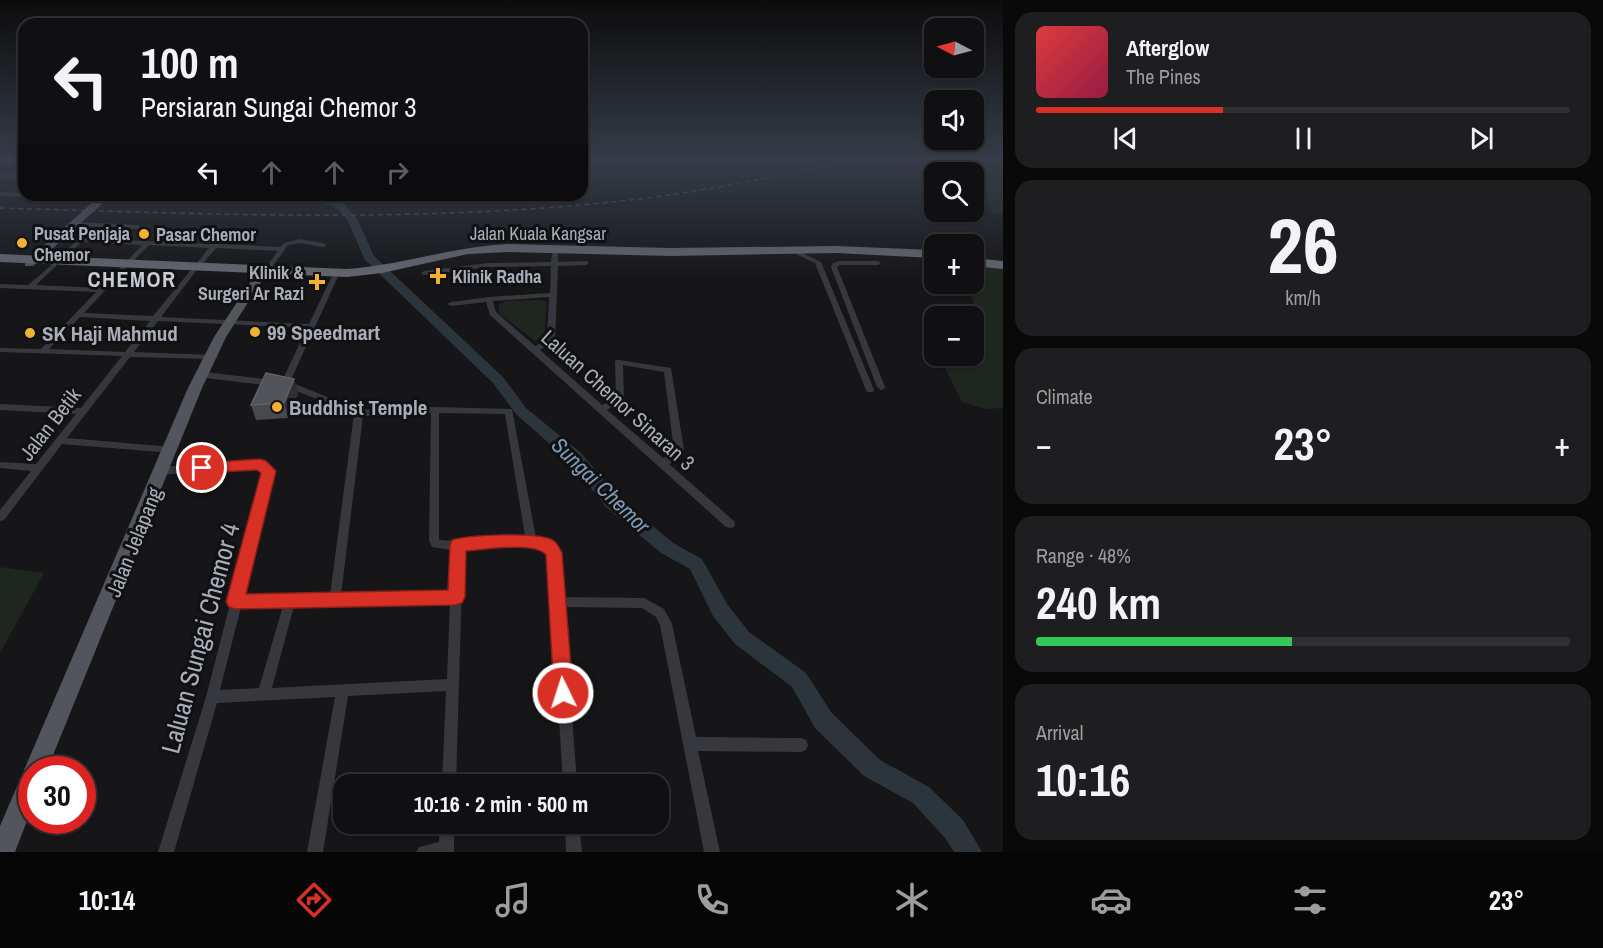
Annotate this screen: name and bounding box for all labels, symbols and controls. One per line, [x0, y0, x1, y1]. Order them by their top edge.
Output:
north arrow [924, 18, 984, 78]
map controls [924, 18, 984, 366]
text: Afterglow [1126, 33, 1209, 63]
text: 100 m [141, 35, 239, 91]
icon: left [42, 42, 120, 120]
text: The Pines [1126, 63, 1201, 90]
text: Persiaran Sungai Chemor 3 [141, 89, 417, 125]
button: sound [924, 90, 984, 150]
icon: previous [1109, 122, 1142, 155]
icon: pause [1287, 122, 1320, 155]
icon: next [1465, 122, 1498, 155]
icon: left [192, 156, 225, 189]
icon: ahead [255, 156, 288, 189]
icon: ahead [318, 156, 351, 189]
icon: right [381, 156, 414, 189]
button: search [924, 162, 984, 222]
text: 26 [1267, 192, 1339, 297]
place label: Pusat Penjaja Chemor [34, 221, 131, 267]
street label: Jalan Kuala Kangsar [470, 221, 606, 246]
place label: Pasar Chemor [156, 222, 256, 247]
marker: Pasar Chemor [137, 227, 151, 241]
button: + [924, 234, 984, 294]
marker: Pusat Penjaja Chemor [15, 236, 29, 250]
place label: Klinik & Surgeri Ar Razi [198, 260, 304, 306]
district label: CHEMOR [87, 264, 177, 294]
place label: Klinik Radha [452, 264, 542, 289]
marker: Klinik Radha [429, 267, 447, 285]
marker: Klinik & Surgeri Ar Razi [308, 273, 326, 291]
text: km/h [1285, 284, 1321, 311]
button: − [924, 306, 984, 366]
place label: 99 Speedmart [267, 318, 380, 347]
place label: SK Haji Mahmud [42, 319, 178, 348]
street label: Laluan Chemor Sinaran 3 [535, 323, 701, 477]
marker: 99 Speedmart [248, 325, 262, 339]
marker: SK Haji Mahmud [23, 326, 37, 340]
street label: Jalan Betik [12, 381, 88, 466]
text: Climate [1036, 383, 1093, 410]
place label: Buddhist Temple [289, 393, 427, 422]
marker: Buddhist Temple [270, 400, 284, 414]
text: 23° [1273, 413, 1333, 474]
text: − [1036, 422, 1052, 466]
text: + [1554, 422, 1570, 466]
water label: Sungai Chemor [545, 430, 658, 540]
pin [176, 442, 227, 493]
icon: arrive [185, 451, 218, 484]
street label: Jalan Jelapang [99, 482, 169, 601]
street label: Laluan Sungai Chemor 4 [152, 519, 248, 757]
text: Range · 48% [1036, 542, 1131, 569]
text: 240 km [1036, 572, 1161, 633]
position arrow [531, 661, 595, 725]
text: Arrival [1036, 719, 1083, 746]
text: 10:16 [1036, 749, 1130, 810]
speed limit sign: 30 [18, 756, 96, 834]
text: 10:16 · 2 min · 500 m [414, 789, 588, 819]
icon: directions [293, 879, 335, 921]
icon: music [492, 879, 534, 921]
icon: phone [691, 879, 733, 921]
icon: climate [891, 879, 933, 921]
icon: car [1090, 879, 1132, 921]
icon: filters [1289, 879, 1331, 921]
text: 10:14 [79, 882, 135, 918]
text: 23° [1489, 882, 1524, 918]

